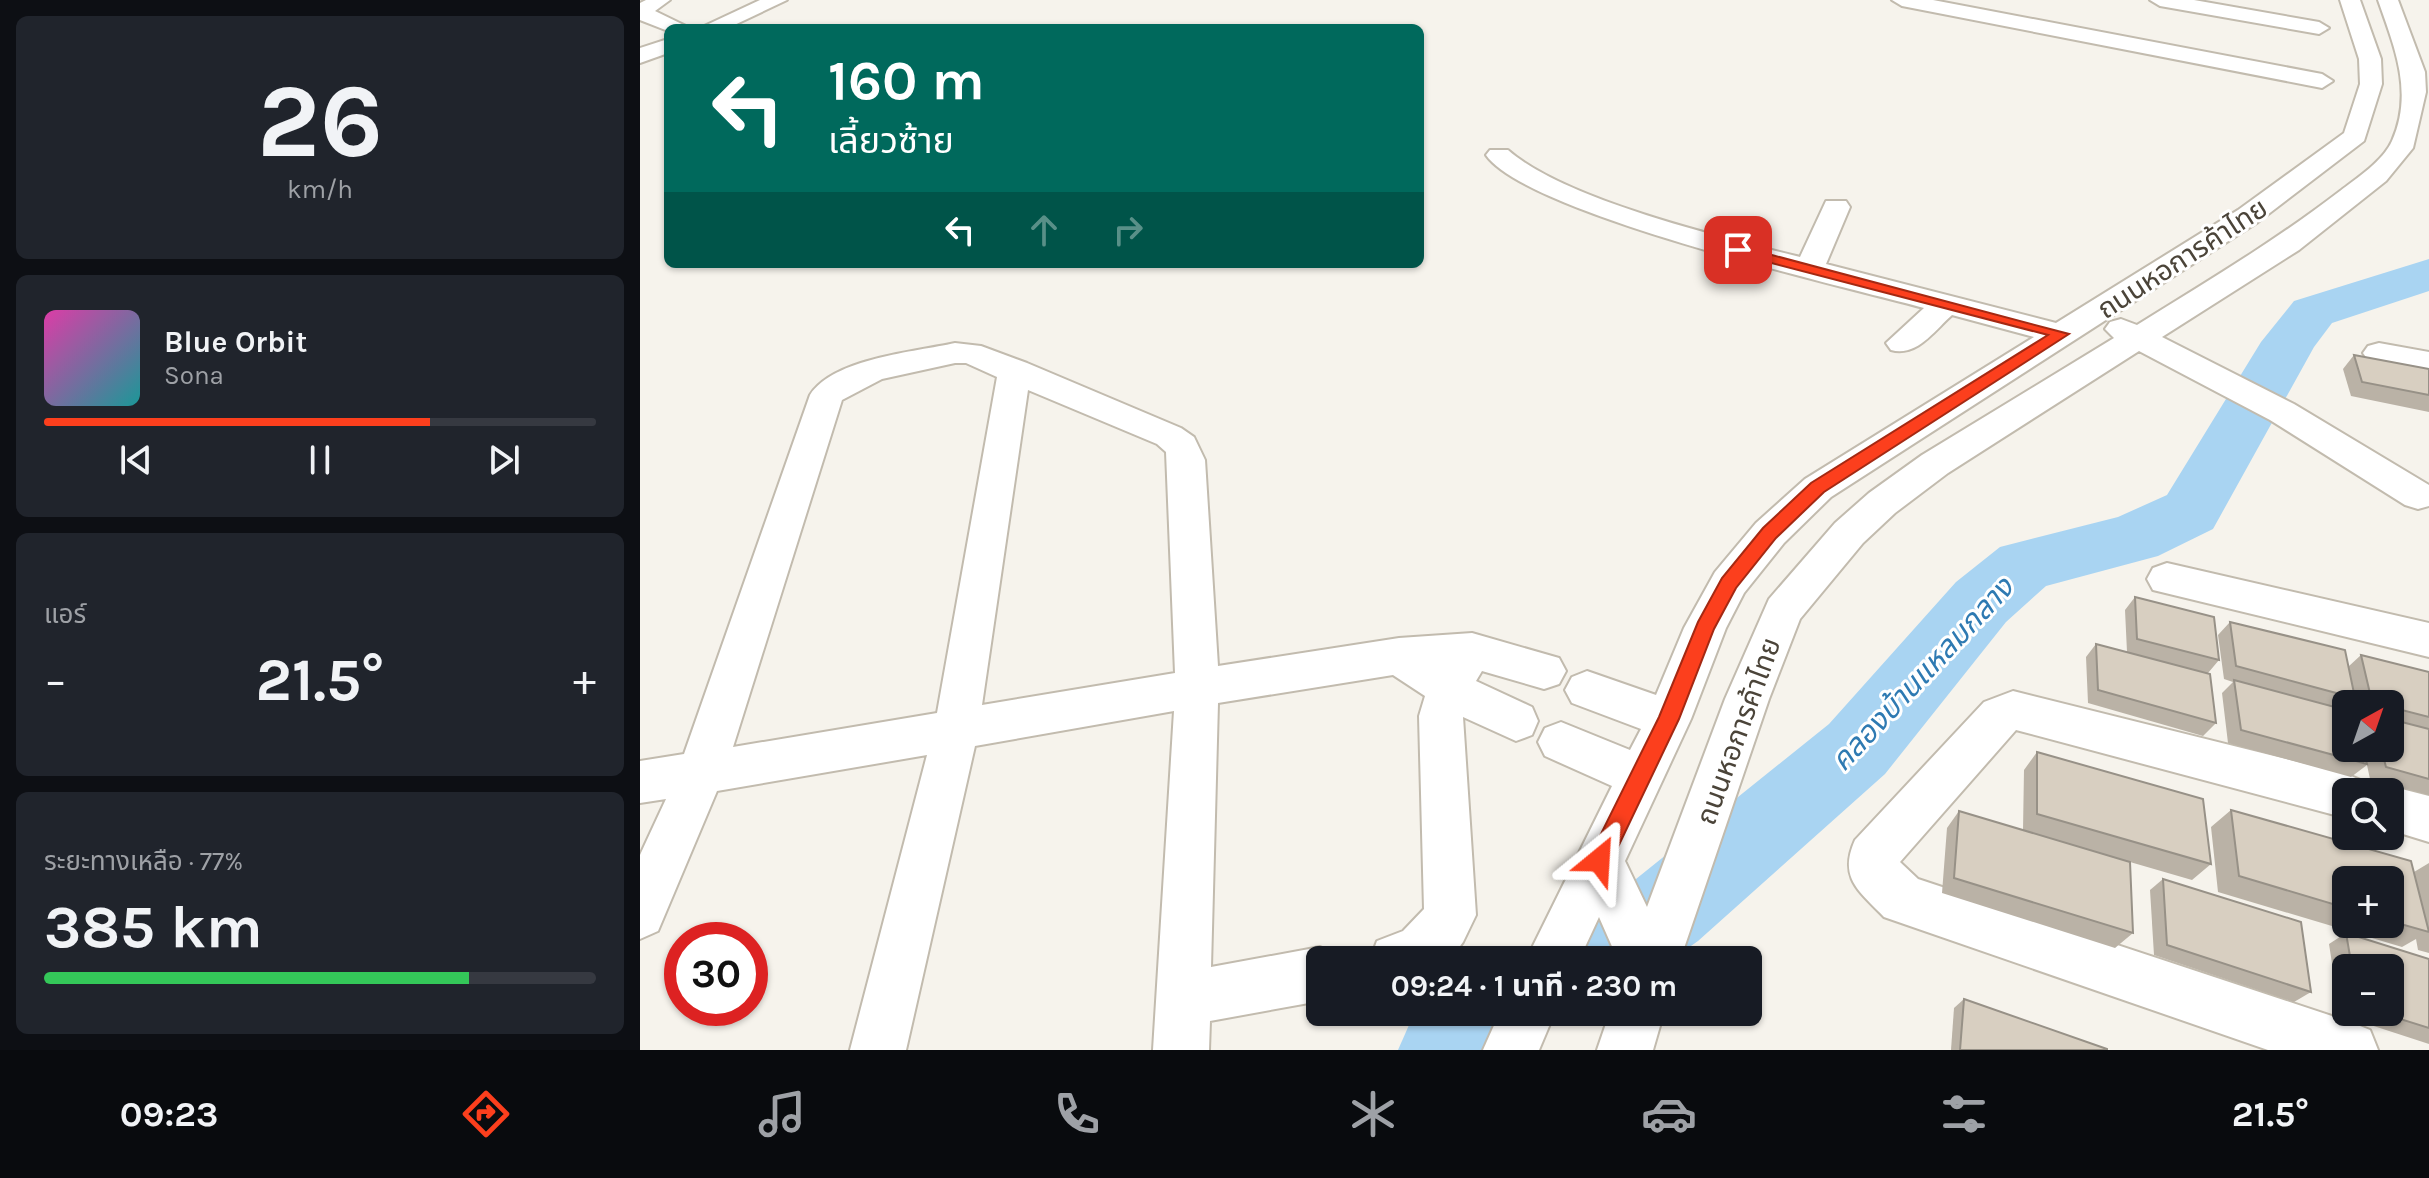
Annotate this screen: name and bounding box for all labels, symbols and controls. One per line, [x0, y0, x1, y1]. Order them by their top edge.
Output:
text: 160 m [828, 48, 985, 113]
icon: left [696, 56, 800, 160]
text: 26 [257, 61, 383, 182]
text: เลี้ยวซ้าย [828, 120, 954, 162]
text: km/h [287, 174, 353, 205]
street label: ถนนหอการค้าไทย [2091, 191, 2274, 326]
icon: left [938, 208, 982, 252]
icon: ahead [1022, 208, 1066, 252]
icon: right [1106, 208, 1150, 252]
pin [1704, 216, 1772, 284]
icon: arrive [1716, 228, 1760, 272]
text: Blue Orbit [164, 324, 307, 360]
text: Sona [164, 360, 224, 391]
icon: previous [114, 438, 158, 482]
icon: pause [298, 438, 342, 482]
icon: next [482, 438, 526, 482]
water label: คลองบ้านแหลมกลาง [1823, 568, 2022, 778]
text: แอร์ [44, 599, 86, 630]
street label: ถนนหอการค้าไทย [1689, 633, 1788, 829]
text: 21.5° [256, 645, 384, 715]
text: − [44, 655, 67, 706]
text: + [573, 655, 596, 706]
north arrow [2332, 690, 2404, 762]
map controls [2332, 690, 2404, 1026]
button: search [2332, 778, 2404, 850]
position arrow [1557, 818, 1641, 902]
text: ระยะทางเหลือ · 77% [44, 846, 243, 877]
button: + [2332, 866, 2404, 938]
text: 385 km [44, 892, 263, 962]
speed limit sign: 30 [664, 922, 768, 1026]
button: − [2332, 954, 2404, 1026]
text: 09:24 · 1 นาที · 230 m [1391, 968, 1677, 1004]
icon: directions [458, 1086, 514, 1142]
icon: music [754, 1086, 810, 1142]
icon: phone [1049, 1086, 1105, 1142]
icon: climate [1345, 1086, 1401, 1142]
icon: car [1641, 1086, 1697, 1142]
icon: filters [1936, 1086, 1992, 1142]
text: 09:23 [120, 1093, 218, 1135]
text: 21.5° [2232, 1093, 2309, 1135]

